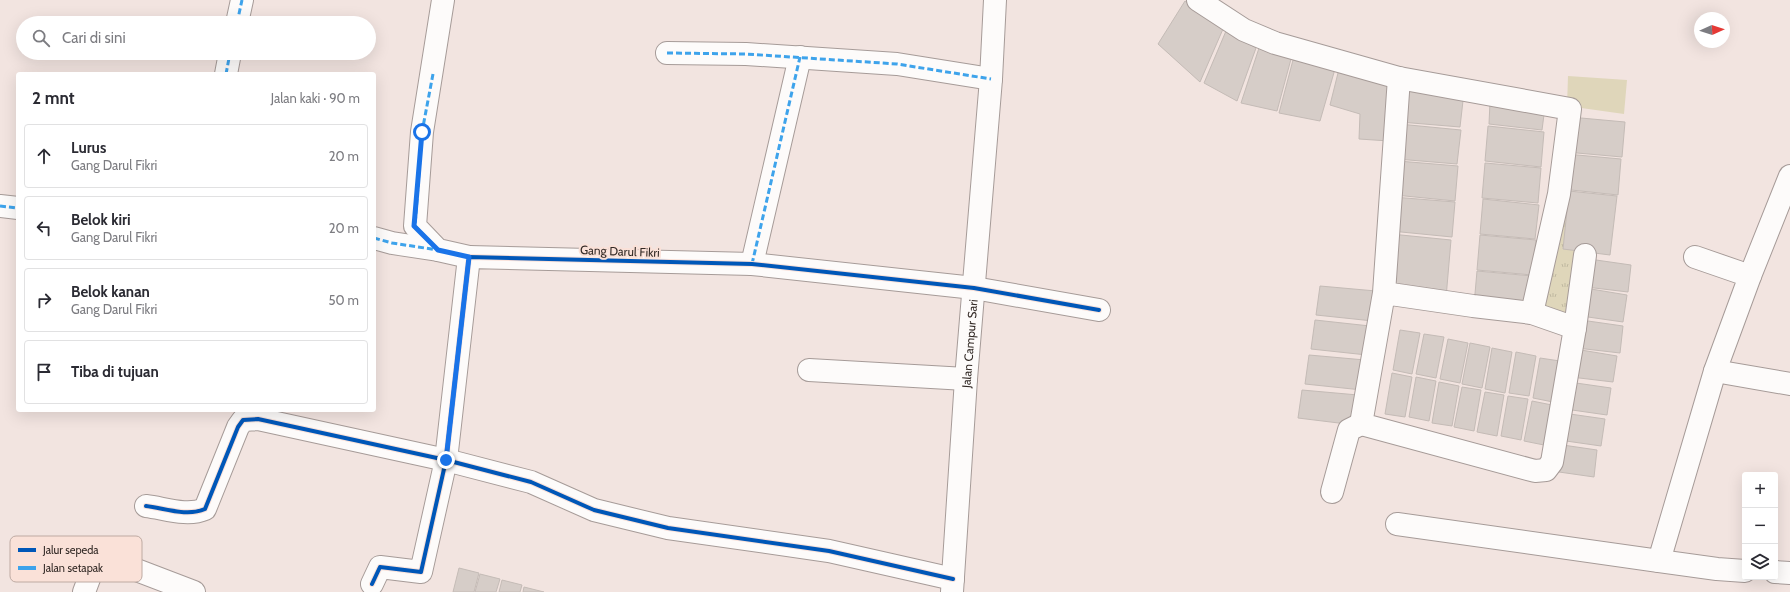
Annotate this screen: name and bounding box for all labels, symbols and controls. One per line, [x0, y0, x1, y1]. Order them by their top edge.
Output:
north arrow [1694, 12, 1730, 48]
search box [16, 16, 376, 60]
icon: search [30, 27, 52, 49]
text: Cari di sini [62, 29, 126, 47]
text: 2 mnt [32, 88, 75, 108]
text: Jalan kaki · 90 m [271, 90, 360, 106]
route start [413, 123, 431, 141]
text: Lurus [71, 139, 106, 157]
icon: ahead [33, 145, 55, 167]
text: 20 m [329, 148, 359, 164]
text: Gang Darul Fikri [71, 157, 157, 173]
text: Belok kiri [71, 211, 131, 229]
icon: left [33, 217, 55, 239]
text: 20 m [329, 220, 359, 236]
text: Gang Darul Fikri [71, 229, 157, 245]
street label: Gang Darul Fikri [580, 242, 660, 260]
text: Belok kanan [71, 283, 150, 301]
icon: right [33, 289, 55, 311]
text: 50 m [329, 292, 359, 308]
street label: Jalan Campur Sari [958, 299, 980, 389]
text: Gang Darul Fikri [71, 301, 157, 317]
icon: arrive [33, 361, 55, 383]
text: Tiba di tujuan [71, 363, 159, 381]
route end [437, 451, 455, 469]
map controls [1742, 472, 1778, 580]
button: + [1742, 472, 1778, 508]
button: − [1742, 508, 1778, 544]
legend [10, 536, 142, 582]
text: Jalur sepeda [42, 543, 99, 557]
button: layers [1742, 544, 1778, 580]
text: Jalan setapak [42, 561, 103, 575]

